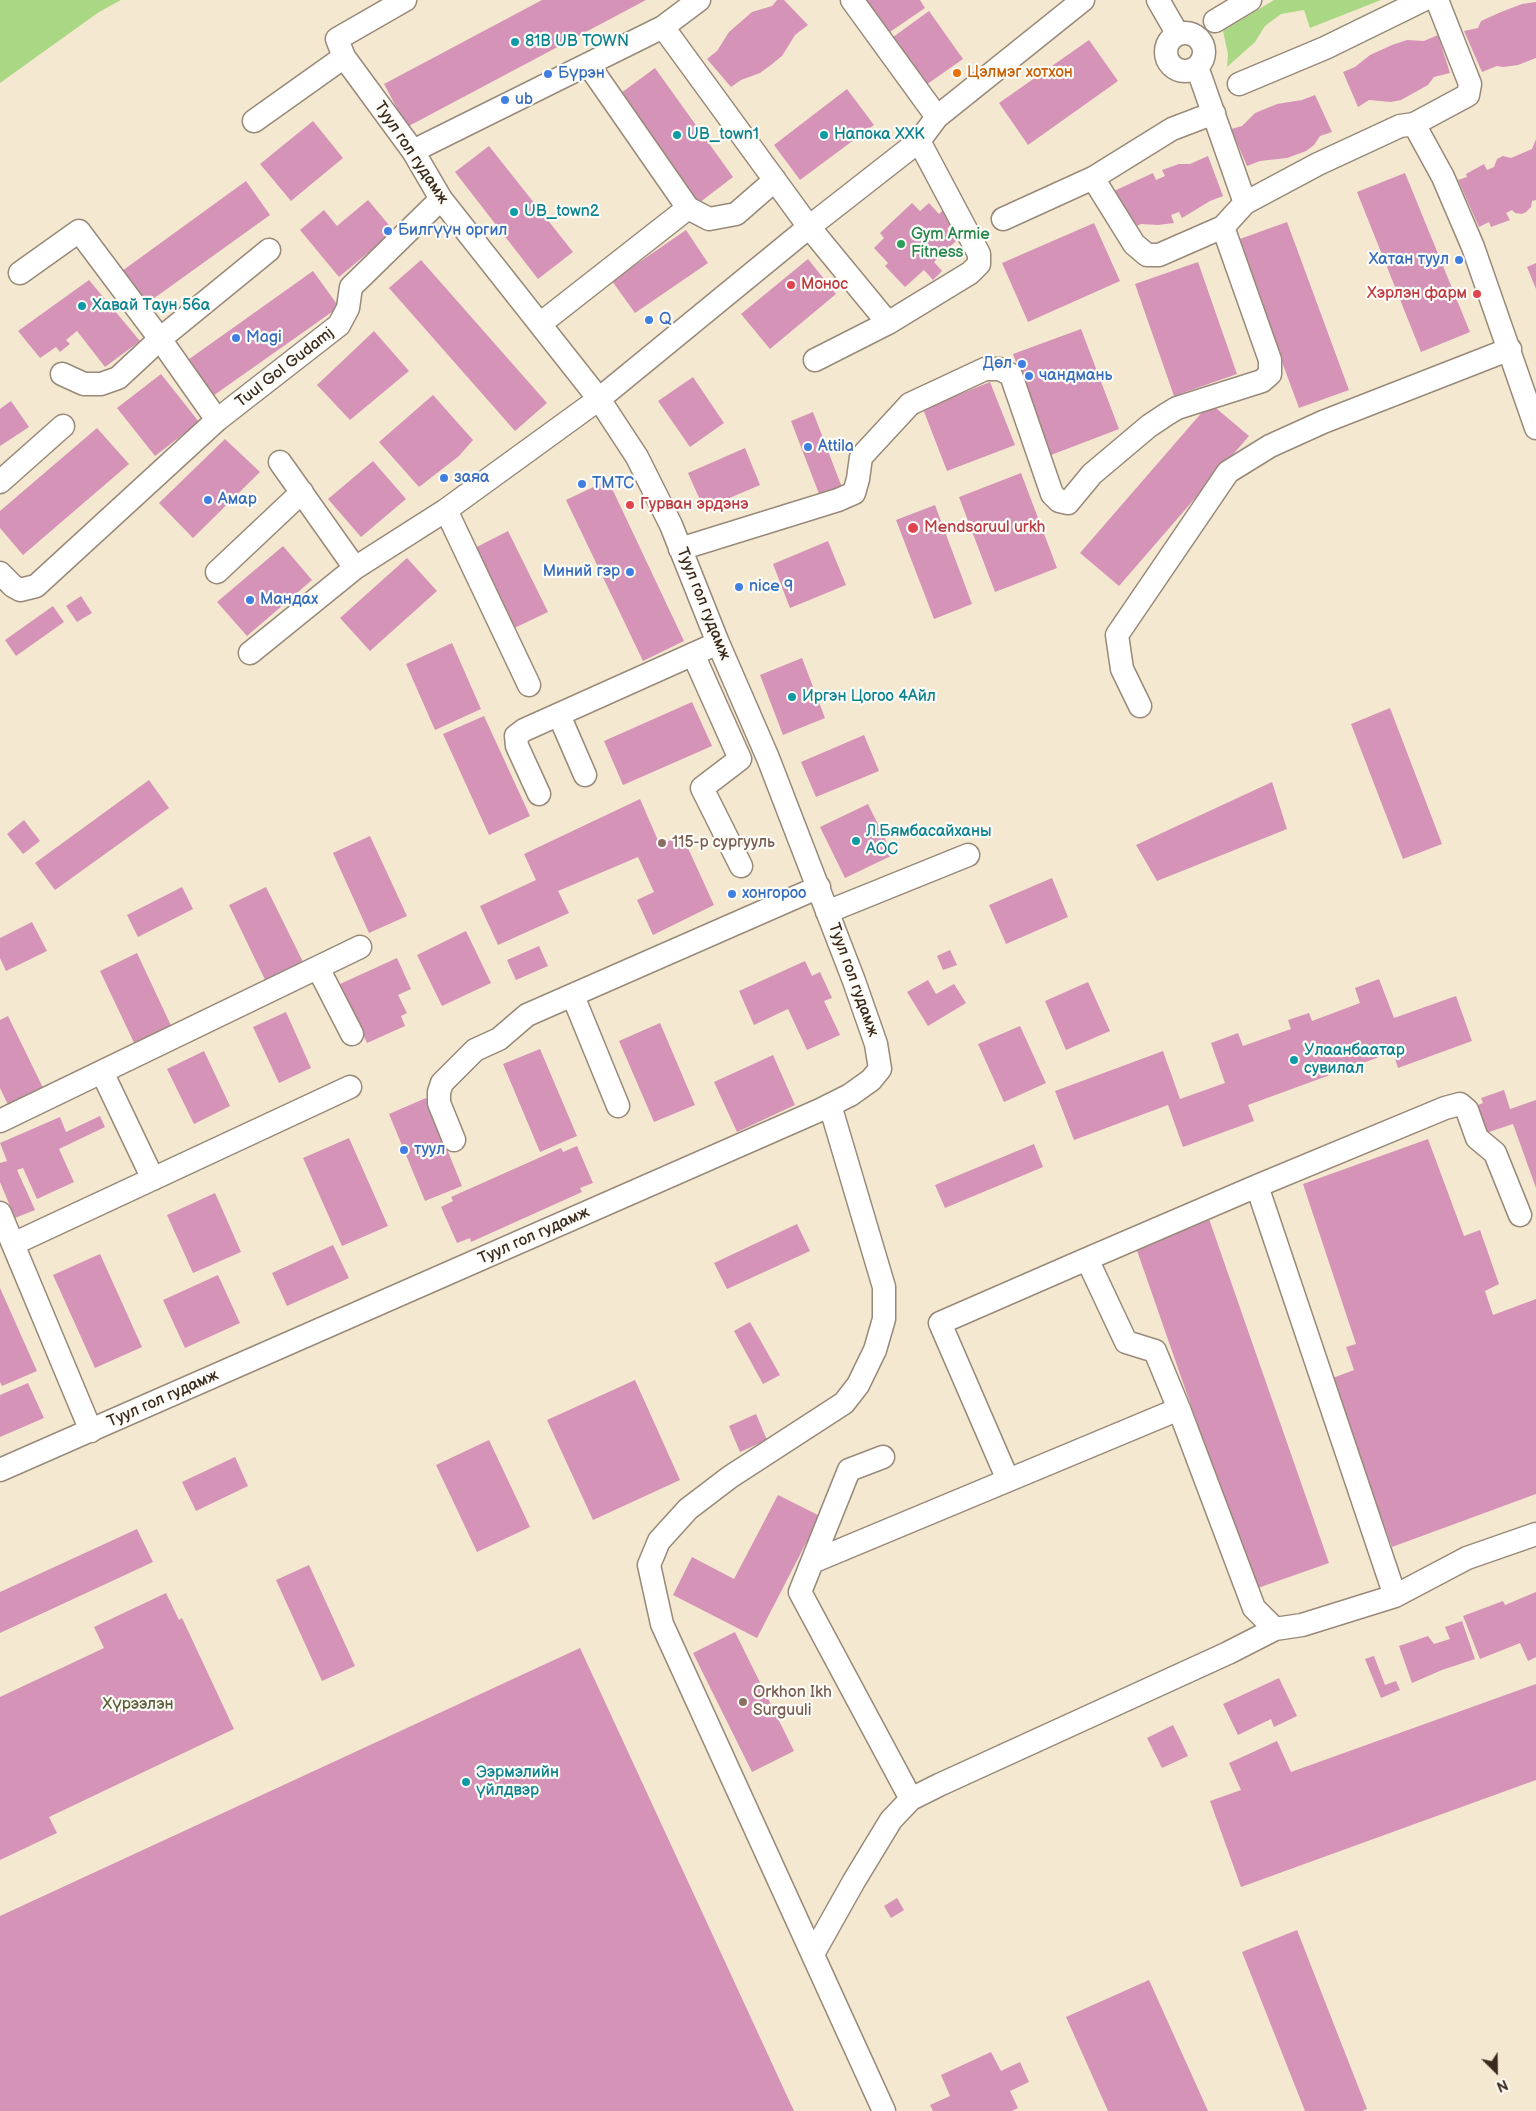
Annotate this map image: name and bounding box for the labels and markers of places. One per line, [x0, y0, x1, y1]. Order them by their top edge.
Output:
place label: 81В UB TOWN [525, 32, 629, 52]
marker: 81В UB TOWN [509, 36, 521, 48]
place label: Цэлмэг хотхон [967, 63, 1073, 83]
place label: Бүрэн [558, 64, 605, 84]
marker: Цэлмэг хотхон [951, 67, 963, 79]
marker: Бүрэн [542, 68, 554, 80]
place label: ub [515, 90, 533, 110]
marker: ub [499, 94, 511, 106]
place label: UB_town1 [687, 125, 759, 145]
place label: Напока ХХК [834, 125, 925, 145]
marker: UB_town1 [671, 129, 683, 141]
marker: Напока ХХК [818, 129, 830, 141]
place label: UB_town2 [524, 202, 599, 222]
marker: UB_town2 [508, 206, 520, 218]
place label: Билгүүн оргил [398, 221, 507, 241]
marker: Билгүүн оргил [382, 225, 394, 237]
place label: Gym Armie Fitness [911, 225, 990, 263]
marker: Gym Armie Fitness [895, 238, 907, 250]
place label: Хатан туул [1369, 250, 1449, 270]
marker: Хатан туул [1453, 254, 1465, 266]
place label: Монос [801, 275, 848, 295]
marker: Монос [785, 279, 797, 291]
place label: Хэрлэн фарм [1367, 284, 1467, 304]
marker: Хэрлэн фарм [1471, 288, 1483, 300]
place label: Хавай Таун 56а [92, 296, 210, 316]
marker: Хавай Таун 56а [76, 300, 88, 312]
place label: Q [659, 310, 671, 330]
marker: Q [643, 314, 655, 326]
place label: Magi [246, 328, 282, 348]
marker: Magi [230, 332, 242, 344]
place label: Дөл [983, 354, 1012, 374]
marker: Дөл [1016, 358, 1028, 370]
place label: чандмань [1039, 366, 1112, 386]
marker: чандмань [1023, 370, 1035, 382]
place label: Attila [818, 437, 854, 457]
marker: Attila [802, 441, 814, 453]
place label: заяа [454, 468, 489, 488]
marker: заяа [438, 472, 450, 484]
place label: ТМТС [592, 474, 634, 494]
marker: ТМТС [576, 478, 588, 490]
place label: Амар [218, 490, 257, 510]
marker: Амар [202, 494, 214, 506]
place label: Гурван эрдэнэ [640, 495, 749, 515]
marker: Гурван эрдэнэ [624, 499, 636, 511]
place label: Mendsaruul urkh [924, 518, 1045, 538]
marker: Mendsaruul urkh [906, 521, 920, 535]
place label: Миний гэр [543, 562, 620, 582]
marker: Миний гэр [624, 566, 636, 578]
place label: nice 9 [749, 577, 793, 597]
marker: nice 9 [733, 581, 745, 593]
place label: Мандах [260, 590, 318, 610]
marker: Мандах [244, 594, 256, 606]
place label: Иргэн Цогоо 4Айл [802, 687, 936, 707]
marker: Иргэн Цогоо 4Айл [786, 691, 798, 703]
place label: Л.Бямбасайханы АОС [866, 822, 992, 860]
place label: 115-р сургууль [672, 833, 775, 853]
marker: Л.Бямбасайханы АОС [850, 835, 862, 847]
marker: 115-р сургууль [656, 837, 668, 849]
place label: хонгороо [742, 884, 806, 904]
marker: хонгороо [726, 888, 738, 900]
place label: Улаанбаатар сувилал [1304, 1041, 1405, 1079]
marker: Улаанбаатар сувилал [1288, 1054, 1300, 1066]
place label: туул [414, 1140, 445, 1160]
marker: туул [398, 1144, 410, 1156]
place label: Orkhon Ikh Surguuli [753, 1683, 832, 1721]
marker: Orkhon Ikh Surguuli [737, 1696, 749, 1708]
place label: Ээрмэлийн үйлдвэр [476, 1763, 559, 1801]
marker: Ээрмэлийн үйлдвэр [460, 1776, 472, 1788]

